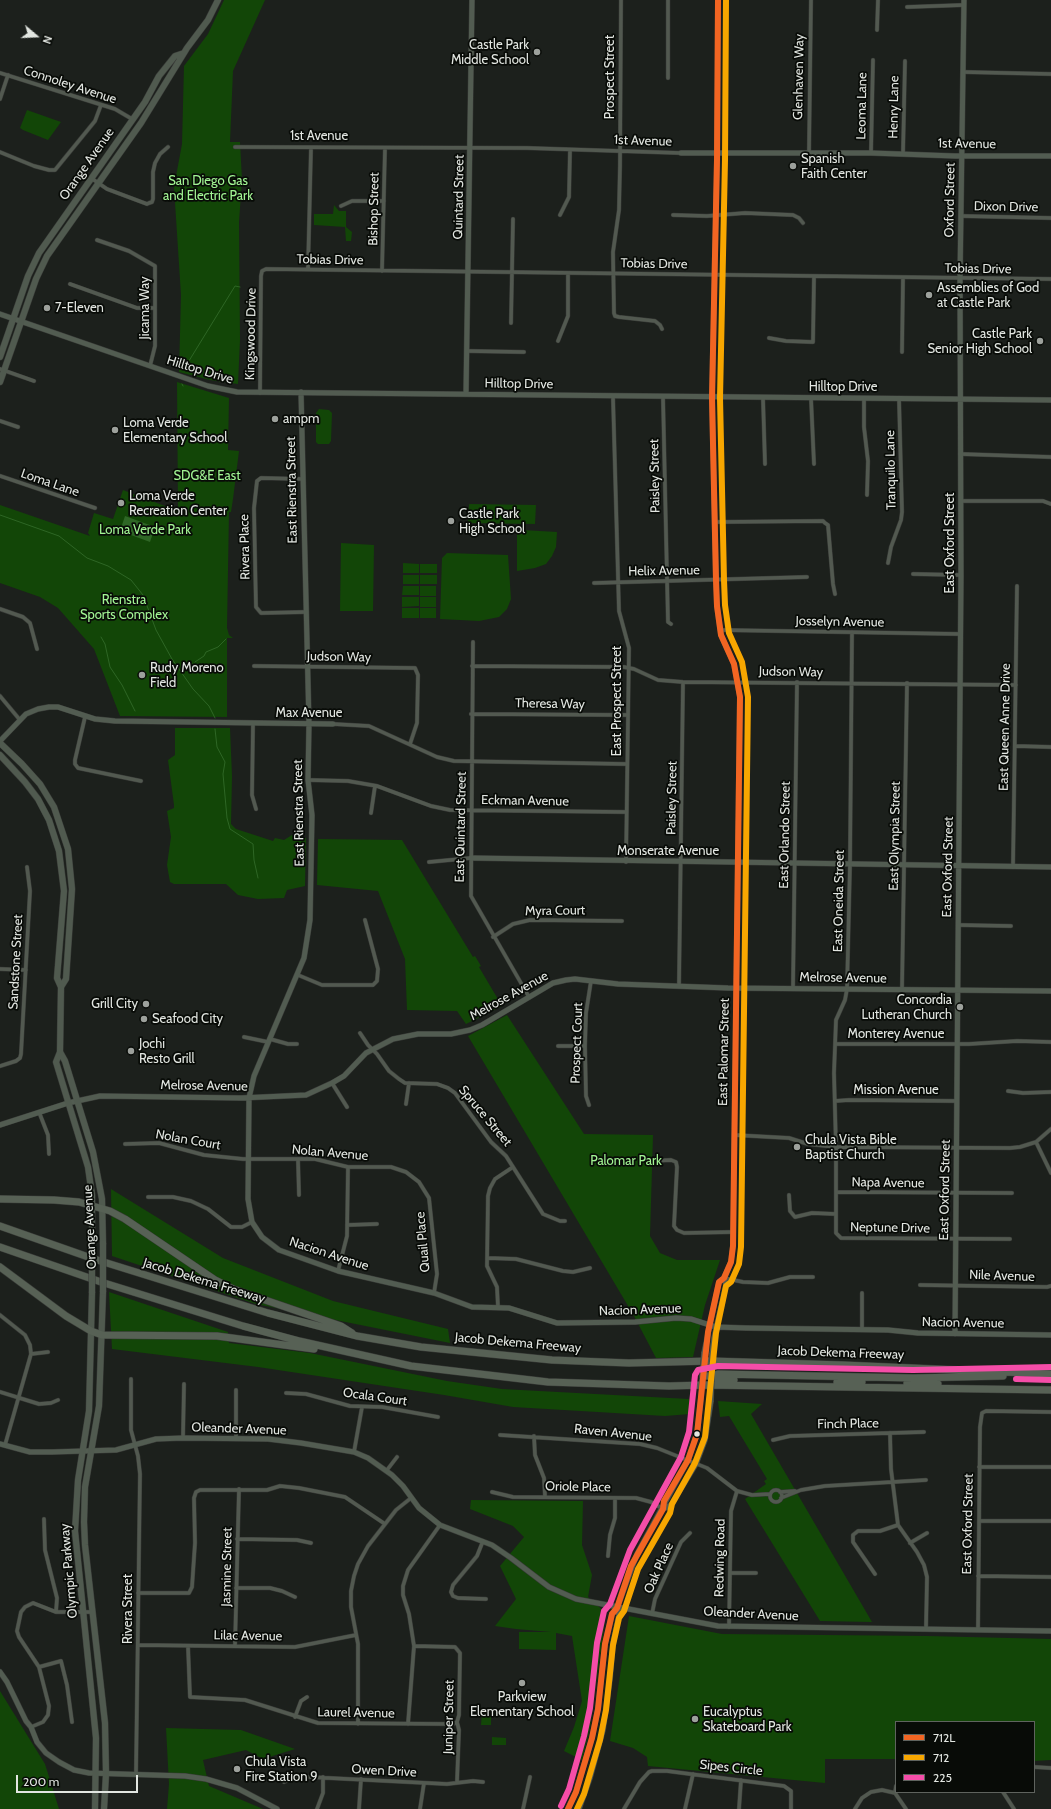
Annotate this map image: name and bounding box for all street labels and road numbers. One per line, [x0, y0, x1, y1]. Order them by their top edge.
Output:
street label: Glenhaven Way [790, 34, 808, 120]
street label: Prospect Street [602, 35, 618, 119]
street label: Connoley Avenue [21, 63, 119, 107]
street label: Leoma Lane [854, 72, 870, 140]
street label: Henry Lane [886, 75, 902, 139]
street label: Orange Avenue [56, 125, 118, 203]
street label: 1st Avenue [290, 128, 348, 144]
street label: 1st Avenue [614, 132, 672, 150]
street label: 1st Avenue [938, 136, 996, 152]
street label: Quintard Street [450, 154, 468, 240]
street label: Oxford Street [942, 162, 958, 238]
street label: Bishop Street [366, 172, 382, 246]
street label: Dixon Drive [974, 199, 1038, 215]
street label: Tobias Drive [297, 252, 363, 268]
street label: Tobias Drive [621, 256, 687, 272]
street label: Tobias Drive [945, 261, 1011, 277]
street label: Jicama Way [137, 277, 153, 339]
street label: Kingswood Drive [242, 288, 260, 380]
street label: Hilltop Drive [165, 352, 235, 388]
street label: Hilltop Drive [485, 376, 553, 392]
street label: Hilltop Drive [809, 379, 877, 395]
street label: Tranquilo Lane [883, 430, 899, 510]
street label: East Rienstra Street [283, 436, 301, 544]
street label: Paisley Street [647, 439, 663, 513]
street label: Loma Lane [19, 466, 81, 500]
street label: East Oxford Street [942, 493, 958, 593]
street label: Rivera Place [237, 514, 253, 580]
street label: Helix Avenue [628, 563, 700, 579]
street label: Josselyn Avenue [796, 613, 884, 631]
street label: East Prospect Street [609, 646, 625, 756]
street label: Judson Way [307, 649, 371, 665]
street label: East Queen Anne Drive [996, 663, 1014, 791]
street label: Judson Way [759, 664, 823, 680]
street label: Theresa Way [515, 696, 585, 712]
street label: Max Avenue [275, 705, 343, 721]
street label: East Rienstra Street [290, 759, 308, 867]
street label: Paisley Street [664, 761, 680, 835]
street label: East Quintard Street [452, 771, 470, 883]
street label: East Orlando Street [776, 781, 794, 889]
street label: East Olympia Street [886, 781, 904, 891]
street label: Eckman Avenue [481, 792, 569, 810]
street label: East Oxford Street [939, 816, 957, 918]
street label: Monserate Avenue [617, 843, 719, 859]
street label: East Oneida Street [830, 850, 848, 952]
street label: Myra Court [525, 903, 585, 919]
street label: Sandstone Street [6, 914, 26, 1010]
street label: Melrose Avenue [467, 968, 551, 1024]
street label: Melrose Avenue [799, 969, 887, 987]
street label: East Palomar Street [715, 998, 733, 1106]
street label: Prospect Court [568, 1002, 586, 1084]
street label: Monterey Avenue [848, 1026, 944, 1042]
street label: Melrose Avenue [160, 1077, 248, 1095]
street label: Spruce Street [455, 1082, 515, 1150]
street label: Mission Avenue [853, 1082, 939, 1098]
street label: Nolan Court [154, 1127, 222, 1153]
street label: East Oxford Street [936, 1139, 954, 1241]
street label: Nolan Avenue [291, 1142, 369, 1164]
street label: Napa Avenue [851, 1175, 925, 1191]
street label: Orange Avenue [80, 1184, 100, 1270]
street label: Quail Place [413, 1211, 433, 1273]
street label: Neptune Drive [850, 1220, 930, 1236]
street label: Nacion Avenue [287, 1234, 371, 1274]
street label: Jacob Dekema Freeway [141, 1255, 267, 1307]
street label: Nile Avenue [969, 1267, 1035, 1285]
street label: Nacion Avenue [599, 1301, 681, 1319]
street label: Nacion Avenue [922, 1314, 1004, 1332]
street label: Jacob Dekema Freeway [454, 1330, 582, 1356]
street label: Jacob Dekema Freeway [777, 1343, 905, 1363]
street label: Ocala Court [342, 1385, 408, 1409]
street label: Finch Place [817, 1416, 879, 1432]
street label: Oleander Avenue [191, 1420, 287, 1438]
street label: Raven Avenue [573, 1421, 653, 1445]
street label: East Oxford Street [959, 1473, 977, 1575]
street label: Oriole Place [545, 1479, 611, 1495]
street label: Redwing Road [712, 1519, 728, 1597]
street label: Olympic Parkway [57, 1523, 81, 1619]
street label: Jasmine Street [219, 1527, 235, 1607]
street label: Oak Place [641, 1540, 677, 1596]
street label: Rivera Street [120, 1574, 136, 1644]
street label: Oleander Avenue [703, 1604, 799, 1624]
street label: Lilac Avenue [214, 1628, 282, 1644]
street label: Juniper Street [441, 1680, 457, 1754]
street label: Laurel Avenue [317, 1705, 395, 1721]
street label: Sipes Circle [699, 1757, 763, 1779]
street label: Owen Drive [351, 1761, 417, 1781]

